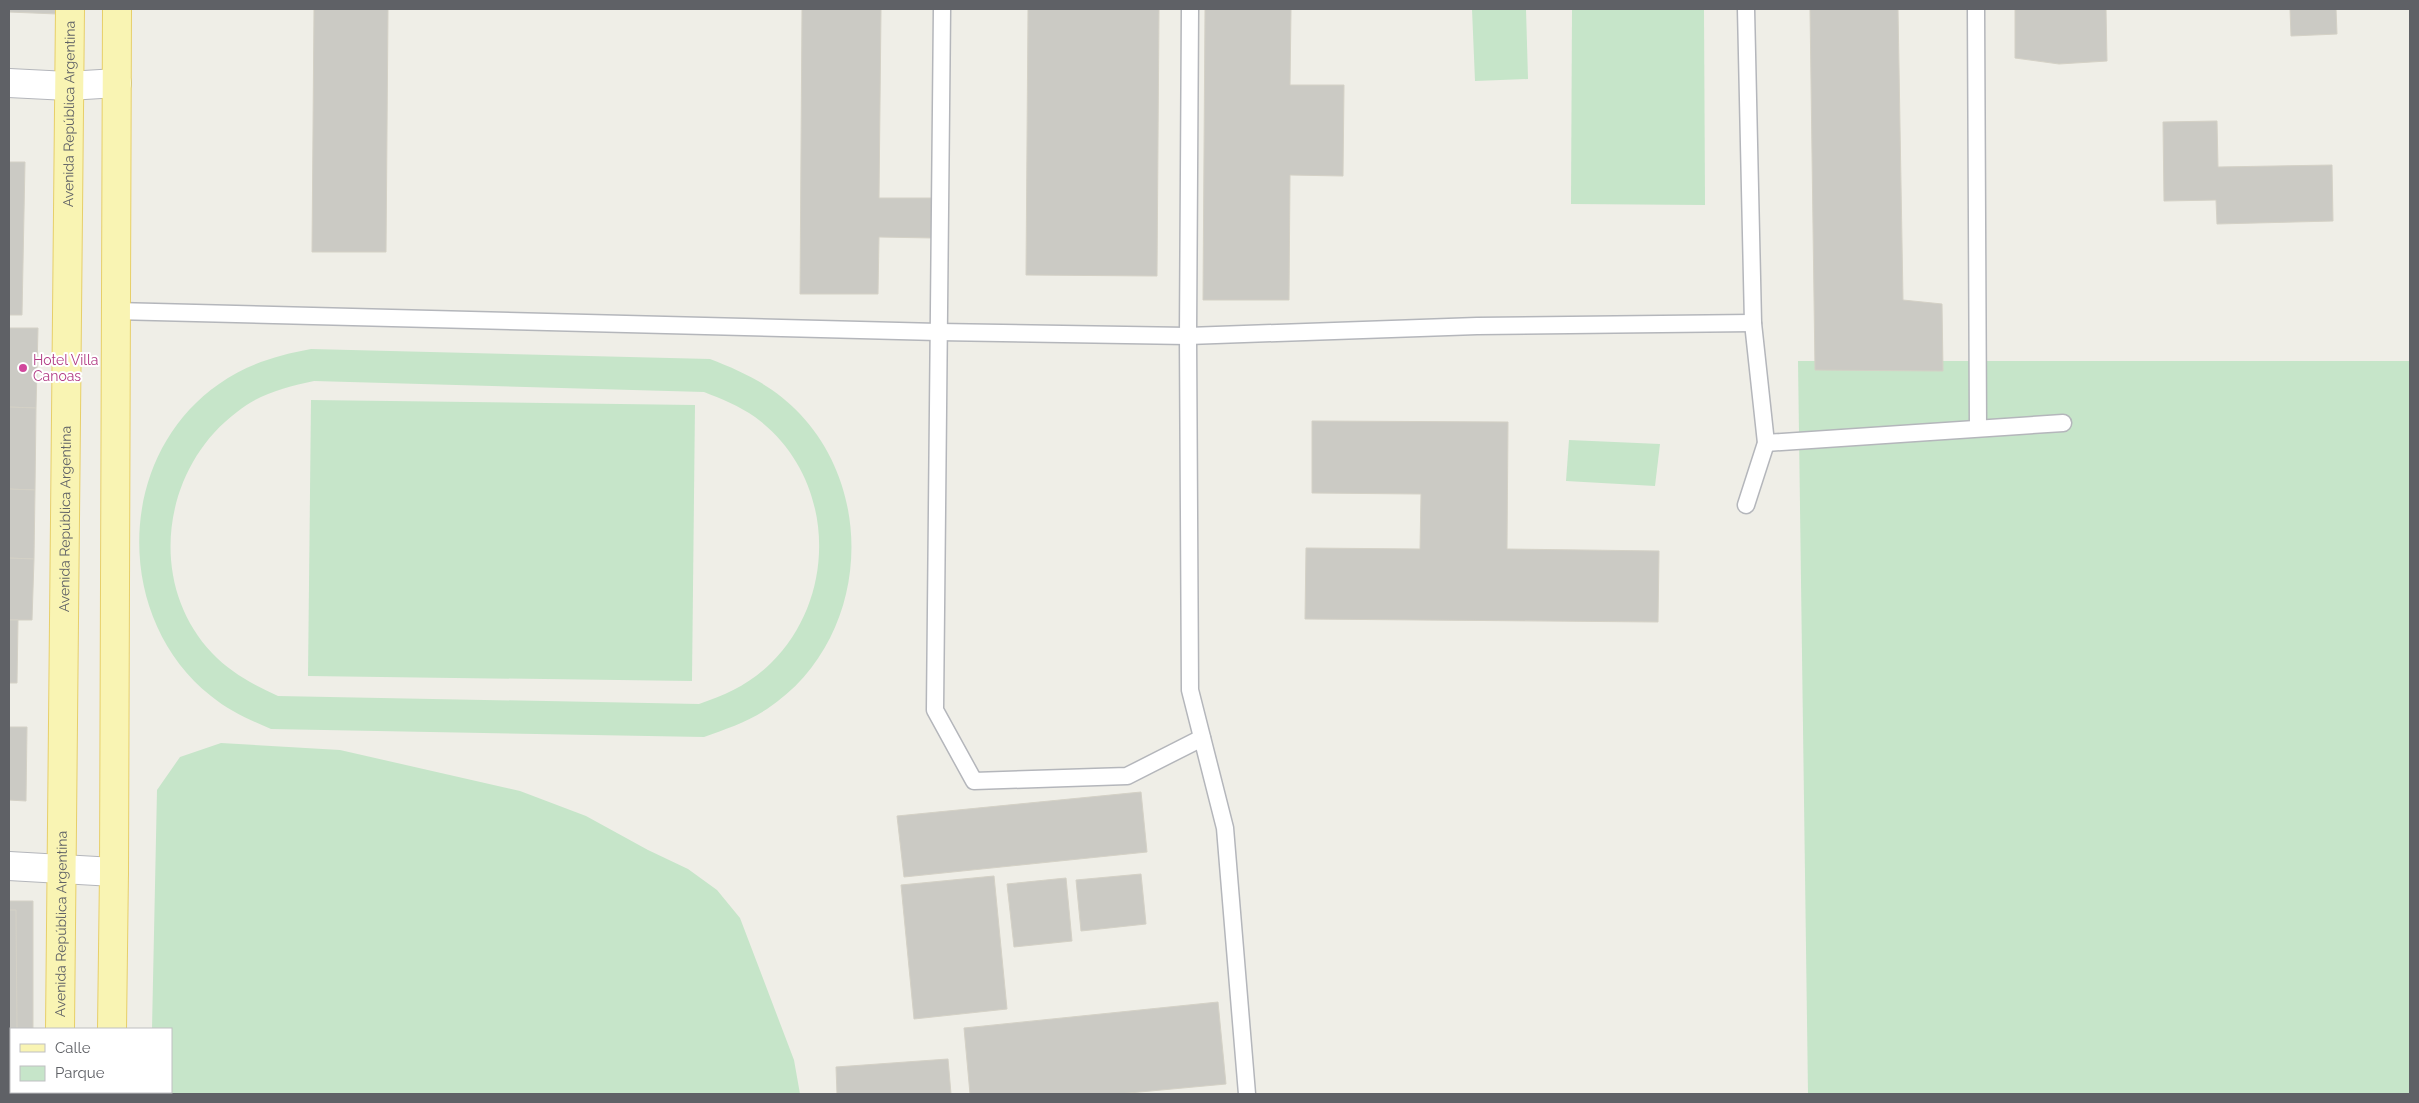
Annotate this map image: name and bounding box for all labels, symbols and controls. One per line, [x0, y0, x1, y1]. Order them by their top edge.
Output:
street label: Avenida República Argentina [60, 21, 78, 207]
place label: Hotel Villa Canoas [33, 352, 99, 384]
marker: Hotel Villa Canoas [17, 362, 29, 374]
street label: Avenida República Argentina [56, 426, 74, 612]
street label: Avenida República Argentina [52, 831, 70, 1017]
legend [10, 1028, 172, 1093]
text: Calle [55, 1039, 91, 1057]
text: Parque [55, 1064, 105, 1082]

